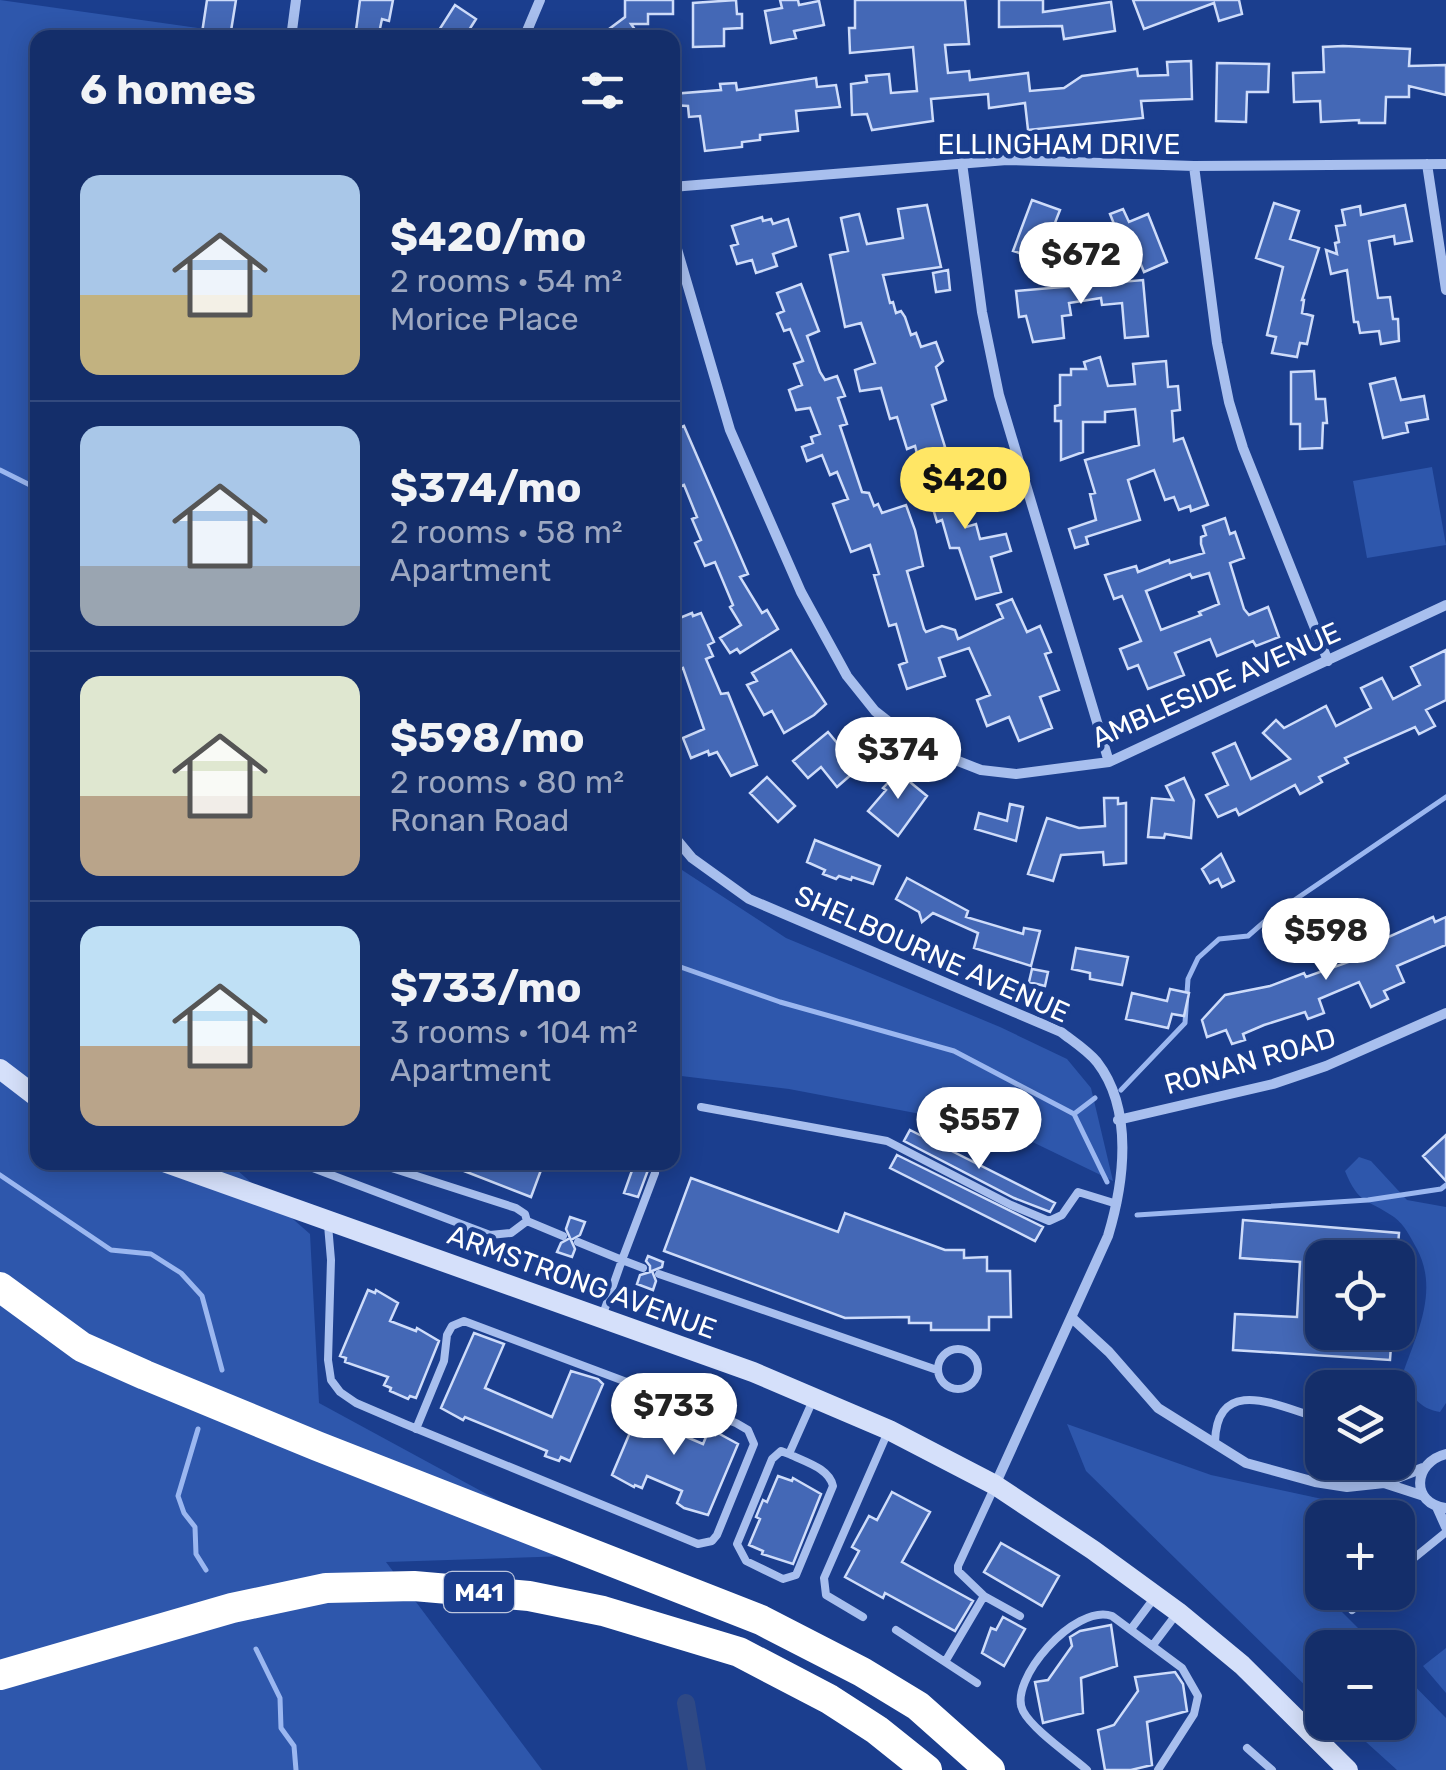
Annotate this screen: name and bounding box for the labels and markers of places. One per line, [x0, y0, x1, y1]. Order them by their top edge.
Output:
pin: $672 [1022, 222, 1140, 307]
pin: $420 [906, 447, 1024, 532]
pin: $374 [839, 717, 957, 802]
pin: $598 [1267, 898, 1385, 983]
pin: $557 [920, 1087, 1038, 1172]
pin: $733 [615, 1373, 733, 1458]

